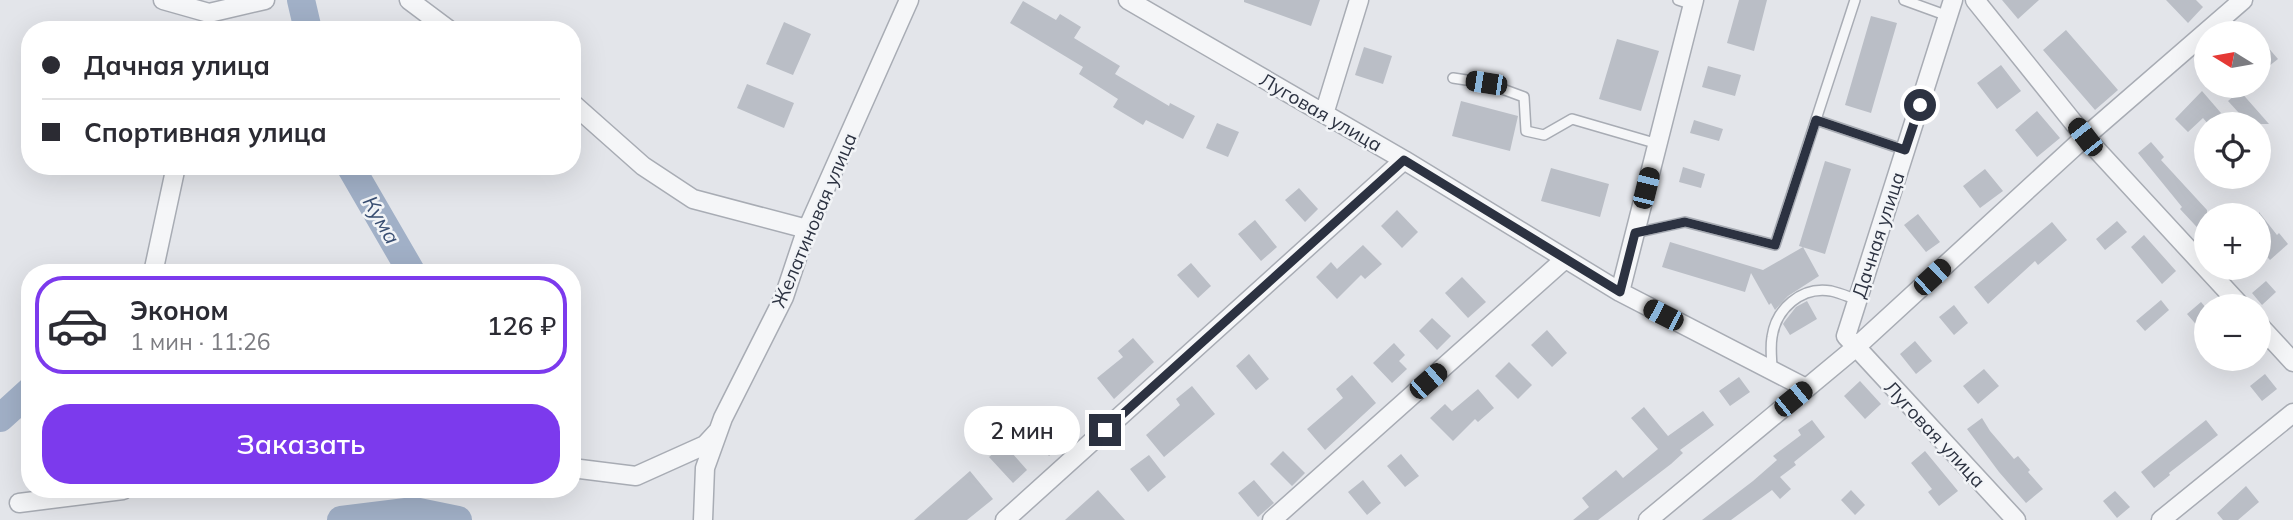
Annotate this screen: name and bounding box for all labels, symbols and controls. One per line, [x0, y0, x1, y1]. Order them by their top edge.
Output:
north arrow [2194, 21, 2272, 98]
map controls [2194, 21, 2271, 371]
text: Дачная улица [84, 49, 270, 82]
street label: Луговая улица [1256, 67, 1386, 157]
car [1464, 69, 1509, 97]
route start [1904, 89, 1936, 121]
button: locate [2194, 112, 2271, 189]
car [2064, 114, 2107, 160]
text: Спортивная улица [84, 116, 327, 149]
street label: Желатиновая улица [766, 129, 862, 311]
car [1631, 165, 1662, 211]
street label: Дачная улица [1846, 169, 1910, 301]
water label: Кума [358, 191, 406, 249]
button: + [2194, 203, 2271, 280]
car [1910, 255, 1955, 299]
icon: car [46, 294, 109, 357]
text: Эконом [130, 294, 229, 327]
button: − [2194, 294, 2271, 371]
car [1640, 296, 1687, 334]
text: 126 ₽ [487, 309, 556, 342]
text: 1 мин · 11:26 [130, 327, 270, 356]
car [1406, 359, 1451, 403]
street label: Луговая улица [1879, 376, 1991, 492]
car [1771, 378, 1816, 420]
button: Заказать [42, 404, 560, 484]
callout: 2 мин [965, 406, 1080, 454]
route end [1089, 414, 1121, 446]
text: 2 мин [990, 416, 1054, 445]

